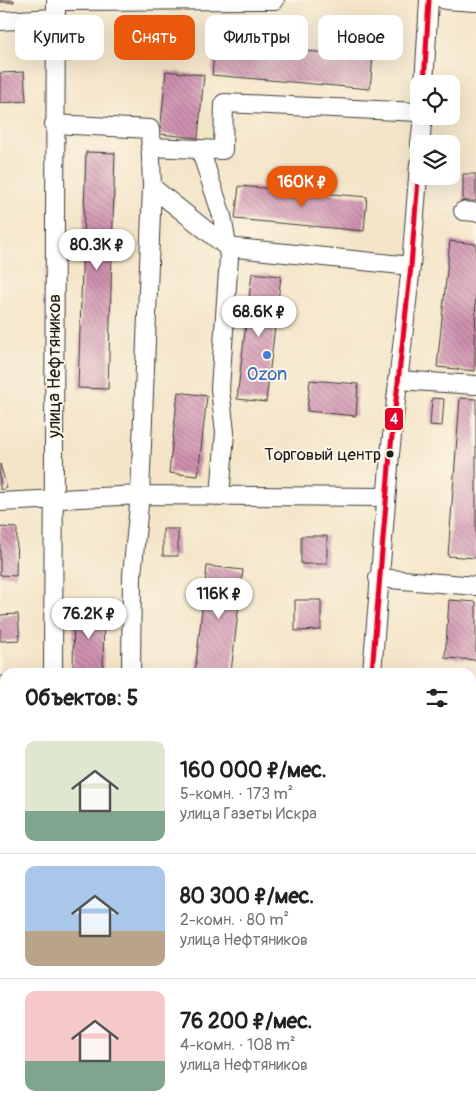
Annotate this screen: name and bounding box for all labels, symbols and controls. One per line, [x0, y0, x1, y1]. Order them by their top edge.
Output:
chip: Купить [15, 15, 104, 60]
chip: Снять [114, 15, 195, 60]
chip: Фильтры [205, 15, 308, 60]
chip: Новое [318, 15, 403, 60]
map controls [410, 75, 460, 185]
button: locate [410, 75, 460, 125]
button: layers [410, 135, 460, 185]
pin: 160K ₽ [261, 166, 343, 208]
text: 160K ₽ [277, 172, 327, 192]
pin: 80.3K ₽ [51, 228, 143, 271]
text: 80.3K ₽ [70, 235, 124, 255]
street label: улица Нефтяников [43, 294, 66, 439]
pin: 68.6K ₽ [213, 296, 305, 338]
text: 68.6K ₽ [233, 302, 285, 322]
marker: Ozon [261, 349, 273, 361]
place label: Ozon [247, 363, 287, 386]
line badge: 4 [384, 407, 404, 431]
text: 4 [390, 411, 399, 428]
place label: Торговый центр [264, 444, 381, 465]
marker: Торговый центр [385, 449, 395, 459]
pin: 116K ₽ [178, 578, 260, 620]
text: 116K ₽ [197, 584, 241, 604]
pin: 76.2K ₽ [43, 598, 135, 640]
text: 76.2K ₽ [63, 604, 115, 624]
icon: filters [423, 684, 451, 712]
text: Объектов: 5 [25, 685, 138, 712]
text: 160 000 ₽/мес. [180, 757, 327, 784]
icon: home [65, 761, 125, 821]
text: 5-комн. · 173 m² [180, 784, 293, 804]
text: улица Газеты Искра [180, 804, 317, 824]
text: 80 300 ₽/мес. [180, 883, 314, 910]
icon: home [65, 886, 125, 946]
text: 2-комн. · 80 m² [180, 910, 289, 930]
text: улица Нефтяников [180, 930, 308, 950]
text: 76 200 ₽/мес. [180, 1008, 312, 1035]
icon: home [65, 1011, 125, 1071]
text: 4-комн. · 108 m² [180, 1035, 296, 1055]
text: улица Нефтяников [180, 1055, 308, 1075]

